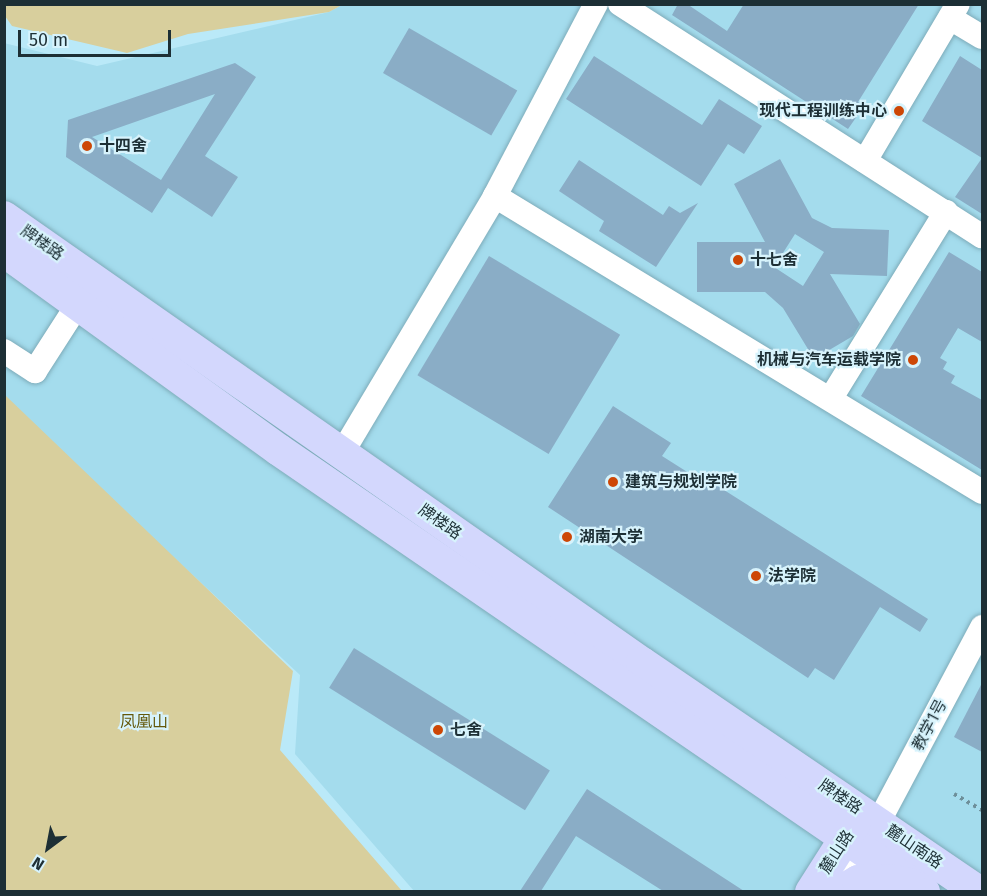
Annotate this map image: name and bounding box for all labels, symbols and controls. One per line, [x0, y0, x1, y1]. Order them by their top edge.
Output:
scale bar [21, 18, 174, 56]
text: 50 m [29, 29, 68, 51]
place label: 现代工程训练中心 [759, 101, 887, 121]
marker: 现代工程训练中心 [892, 104, 906, 118]
place label: 十四舍 [99, 136, 147, 156]
marker: 十四舍 [80, 139, 94, 153]
street label: 牌楼路 [17, 221, 67, 265]
place label: 十七舍 [750, 250, 798, 270]
marker: 十七舍 [731, 253, 745, 267]
place label: 机械与汽车运载学院 [757, 350, 901, 370]
marker: 机械与汽车运载学院 [906, 353, 920, 367]
place label: 建筑与规划学院 [625, 472, 737, 492]
marker: 建筑与规划学院 [606, 475, 620, 489]
street label: 牌楼路 [415, 500, 465, 544]
place label: 湖南大学 [579, 527, 643, 547]
marker: 湖南大学 [560, 530, 574, 544]
place label: 法学院 [768, 566, 816, 586]
marker: 法学院 [749, 569, 763, 583]
street label: 教学1号 [909, 696, 951, 754]
park label: 凤凰山 [120, 712, 168, 732]
place label: 七舍 [450, 720, 482, 740]
marker: 七舍 [431, 723, 445, 737]
street label: 牌楼路 [815, 776, 865, 818]
north arrow [18, 818, 78, 878]
street label: 麓山南路 [882, 821, 946, 873]
street label: 麓山路 [816, 827, 858, 877]
text: N [29, 853, 48, 875]

